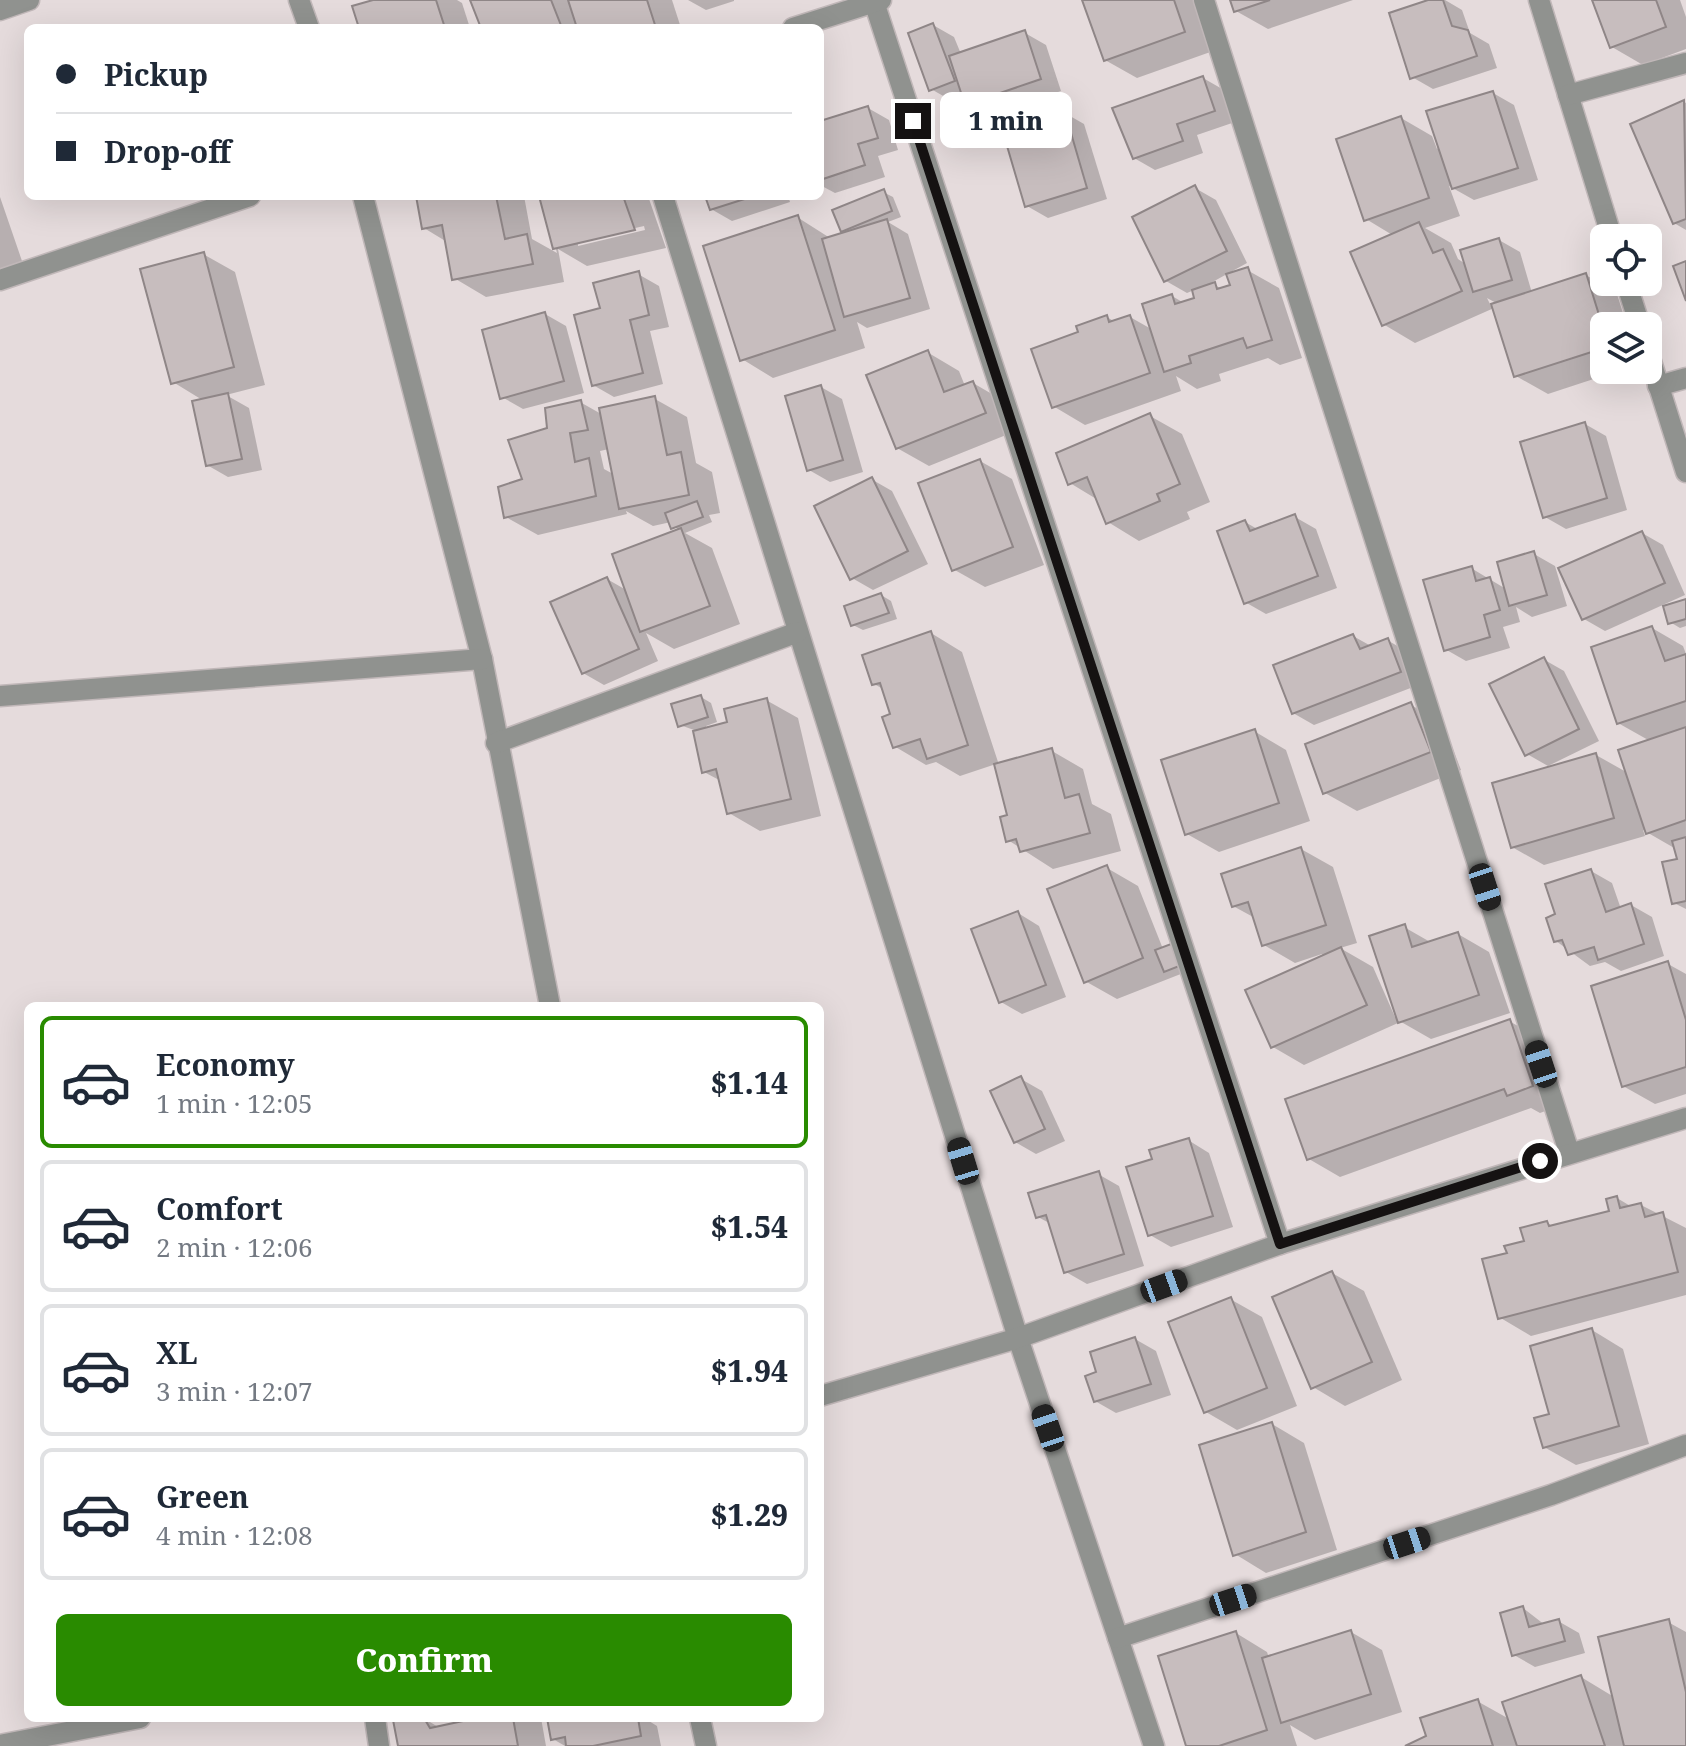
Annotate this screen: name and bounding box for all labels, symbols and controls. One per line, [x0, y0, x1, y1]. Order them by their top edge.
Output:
text: Pickup [104, 54, 208, 95]
callout: 1 min [941, 93, 1073, 149]
text: 1 min [969, 102, 1043, 138]
route end [895, 103, 931, 139]
text: Drop-off [104, 131, 231, 172]
map controls [1590, 224, 1662, 384]
button: locate [1590, 224, 1662, 296]
button: layers [1590, 312, 1662, 384]
car [1466, 860, 1504, 914]
car [1522, 1037, 1560, 1091]
text: Economy [156, 1044, 295, 1085]
icon: car [60, 1046, 132, 1118]
text: $1.14 [711, 1062, 788, 1103]
text: 1 min · 12:05 [156, 1085, 313, 1121]
car [945, 1135, 981, 1187]
route start [1522, 1143, 1558, 1179]
text: Comfort [156, 1188, 283, 1229]
icon: car [60, 1190, 132, 1262]
text: $1.54 [711, 1206, 788, 1247]
text: 2 min · 12:06 [156, 1229, 313, 1265]
car [1137, 1267, 1191, 1305]
text: XL [156, 1332, 198, 1373]
icon: car [60, 1334, 132, 1406]
text: $1.94 [711, 1350, 788, 1391]
text: 3 min · 12:07 [156, 1373, 313, 1409]
car [1029, 1401, 1067, 1455]
text: Green [156, 1476, 249, 1517]
icon: car [60, 1478, 132, 1550]
text: $1.29 [711, 1494, 788, 1535]
text: 4 min · 12:08 [156, 1517, 313, 1553]
car [1380, 1524, 1434, 1562]
car [1206, 1581, 1260, 1619]
button: Confirm [56, 1614, 792, 1706]

